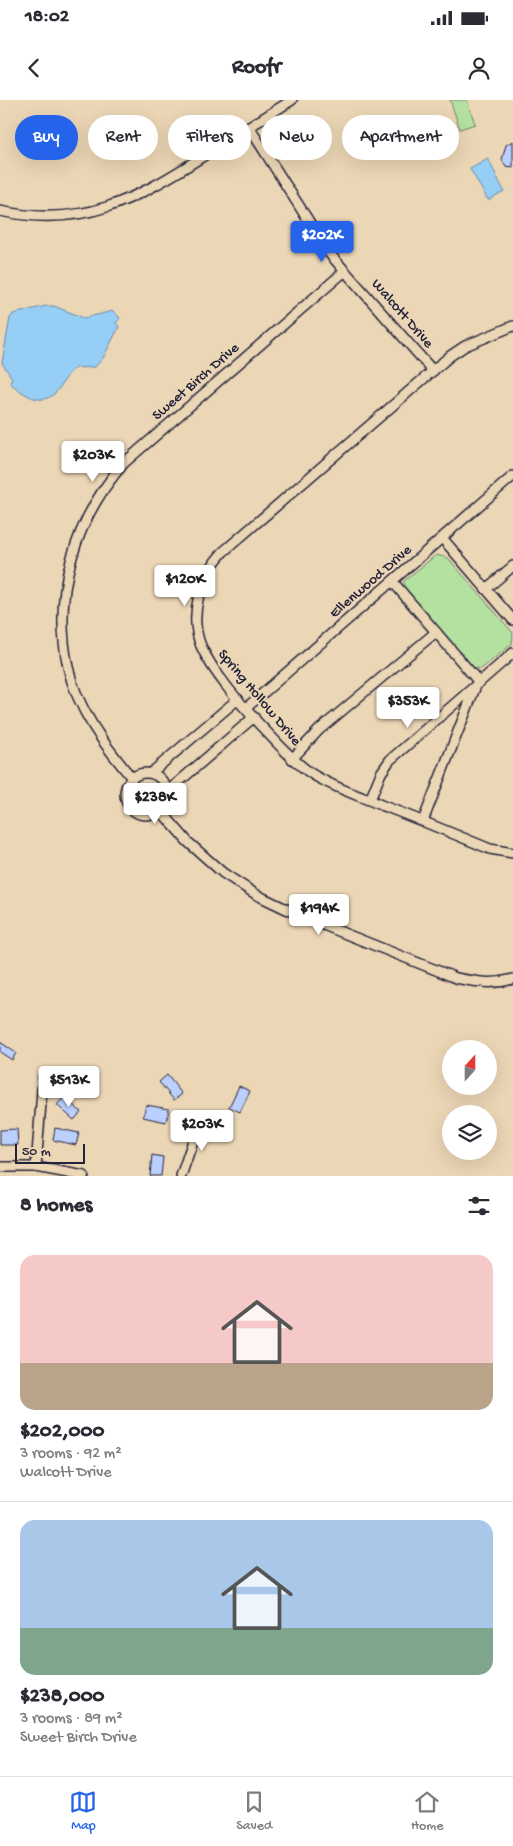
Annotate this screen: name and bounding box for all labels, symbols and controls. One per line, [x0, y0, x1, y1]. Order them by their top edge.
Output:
text: 18:02 [25, 6, 69, 29]
icon: back [20, 54, 48, 82]
icon: person [465, 54, 493, 82]
text: Roofr [232, 55, 281, 81]
chip: Buy [15, 115, 78, 160]
chip: Rent [88, 115, 158, 160]
chip: Filters [168, 115, 251, 160]
chip: New [261, 115, 332, 160]
chip: Apartment [342, 115, 459, 160]
pin: $202K [287, 220, 357, 263]
text: $202K [302, 227, 342, 246]
street label: Walcott Drive [367, 276, 437, 352]
street label: Sweet Birch Drive [149, 339, 243, 425]
pin: $203K [58, 440, 128, 483]
text: $203K [72, 447, 114, 466]
street label: Ellenwood Drive [326, 541, 416, 623]
pin: $120K [150, 564, 220, 607]
text: $120K [165, 571, 205, 590]
street label: Spring Hollow Drive [213, 646, 305, 750]
pin: $353K [373, 686, 443, 729]
text: $353K [387, 693, 429, 712]
pin: $238K [120, 782, 190, 825]
text: $238K [135, 789, 175, 808]
pin: $194K [284, 894, 354, 936]
text: $194K [300, 900, 338, 919]
north arrow [442, 1040, 498, 1095]
map controls [442, 1040, 497, 1160]
pin: $513K [34, 1066, 104, 1108]
text: $513K [49, 1072, 89, 1091]
button: layers [442, 1105, 497, 1160]
pin: $203K [167, 1110, 237, 1152]
text: $203K [181, 1116, 223, 1135]
scale bar [15, 1141, 85, 1164]
text: 50 m [22, 1144, 51, 1161]
icon: filters [465, 1192, 493, 1220]
text: 8 homes [20, 1194, 92, 1219]
icon: home [212, 1287, 302, 1377]
text: $202,000 [20, 1420, 104, 1445]
text: 3 rooms · 92 m² [20, 1445, 122, 1464]
text: Walcott Drive [20, 1464, 111, 1483]
icon: home [212, 1553, 302, 1643]
text: $238,000 [20, 1685, 105, 1710]
text: 3 rooms · 89 m² [20, 1710, 122, 1729]
text: Sweet Birch Drive [20, 1729, 137, 1748]
tab: Map [69, 1788, 97, 1835]
tab: Saved [236, 1788, 272, 1835]
tab: Home [411, 1788, 444, 1835]

